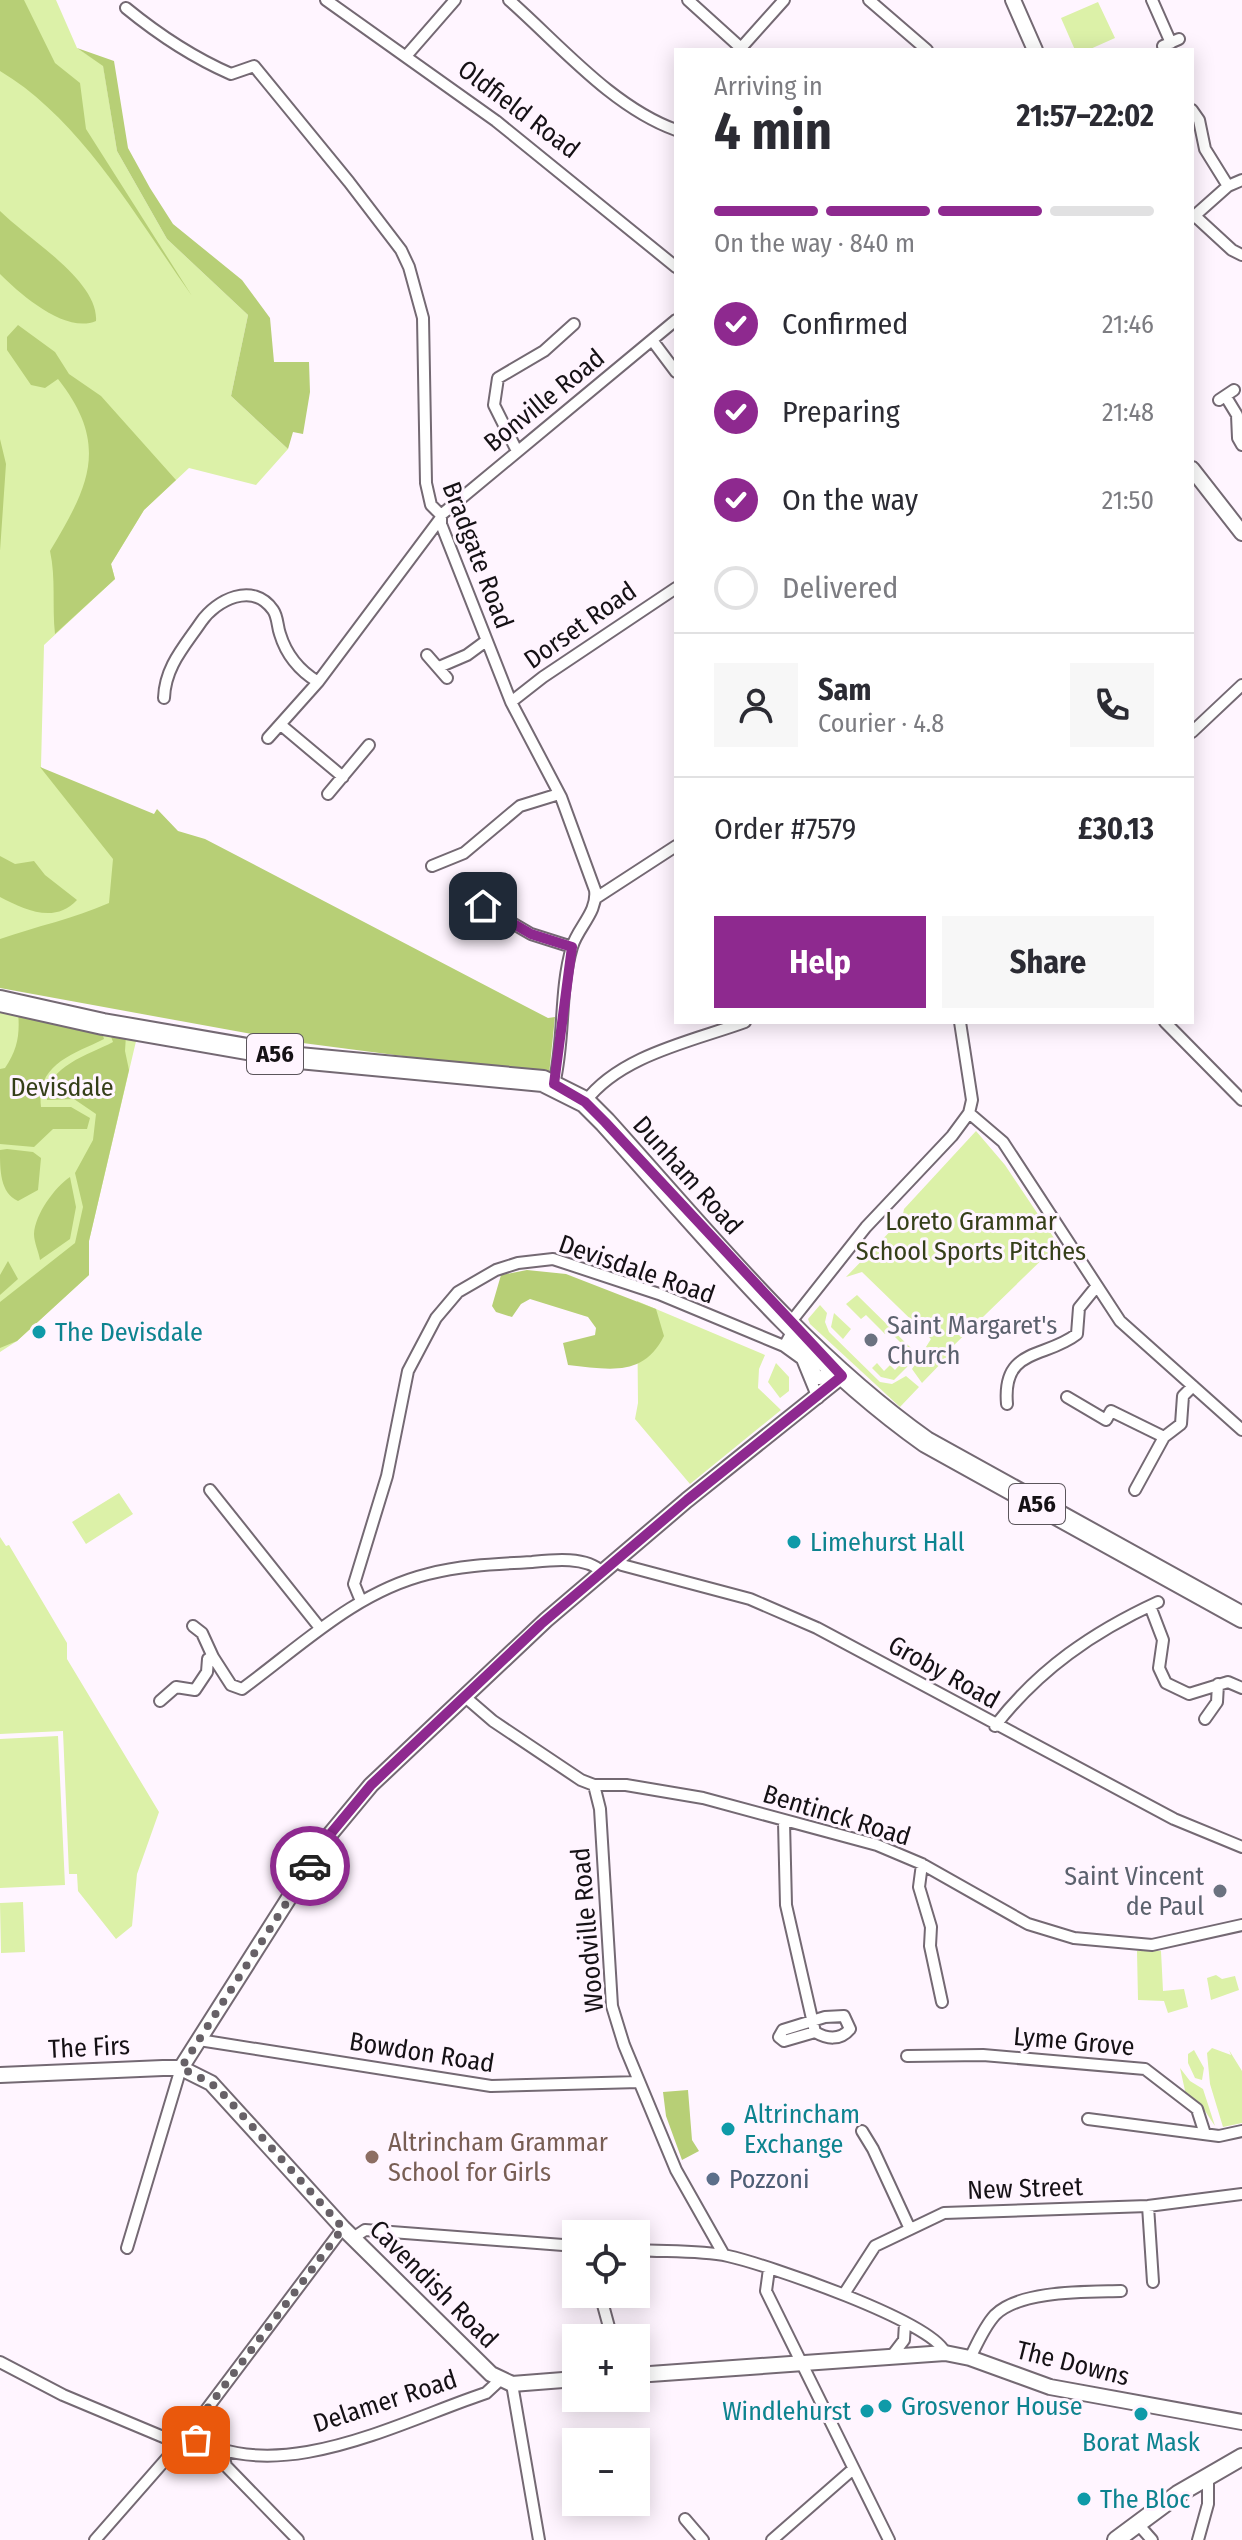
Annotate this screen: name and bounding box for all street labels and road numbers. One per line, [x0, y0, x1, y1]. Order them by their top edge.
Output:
street label: Oldfield Road [452, 54, 586, 165]
street label: Bonville Road [478, 342, 611, 458]
street label: Bradgate Road [435, 477, 520, 633]
street label: Dorset Road [518, 575, 642, 675]
road number: A56 [247, 1034, 303, 1074]
street label: Dunham Road [626, 1110, 749, 1241]
street label: Devisdale Road [555, 1228, 719, 1311]
road number: A56 [1009, 1484, 1065, 1524]
street label: Groby Road [883, 1629, 1005, 1716]
street label: Bentinck Road [759, 1778, 914, 1853]
street label: Woodville Road [565, 1846, 610, 2014]
street label: Lyme Grove [1012, 2021, 1136, 2062]
street label: Bowdon Road [347, 2026, 497, 2079]
street label: The Firs [47, 2030, 131, 2065]
street label: New Street [967, 2171, 1084, 2206]
street label: Cavendish Road [363, 2214, 504, 2355]
street label: The Downs [1013, 2334, 1133, 2392]
street label: Delamer Road [309, 2364, 461, 2439]

